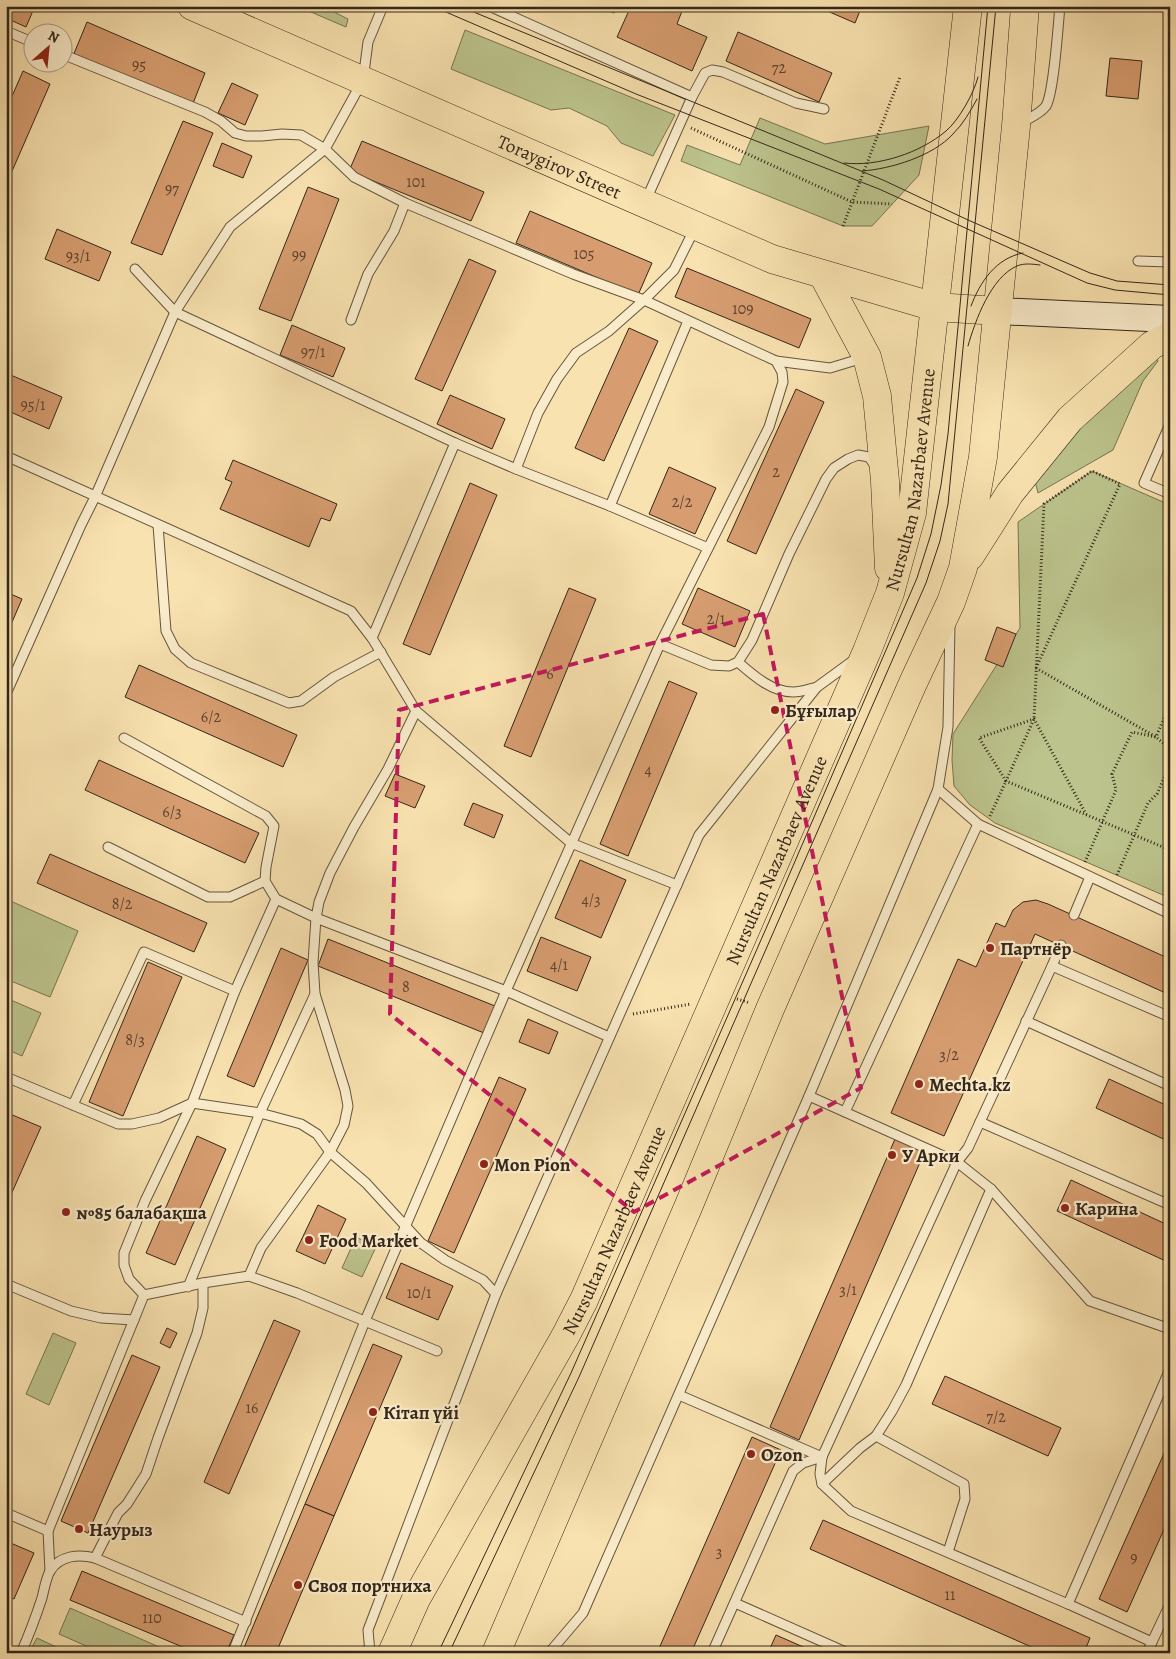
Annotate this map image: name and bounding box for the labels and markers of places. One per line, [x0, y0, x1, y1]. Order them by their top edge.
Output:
place label: Бұғылар [785, 698, 857, 724]
marker: Бұғылар [769, 704, 781, 716]
place label: Партнёр [1000, 936, 1071, 962]
marker: Партнёр [984, 942, 996, 954]
place label: Mechta.kz [929, 1072, 1011, 1098]
marker: Mechta.kz [913, 1078, 925, 1090]
place label: У Арки [902, 1143, 960, 1169]
marker: У Арки [886, 1149, 898, 1161]
place label: Mon Pion [494, 1152, 571, 1178]
marker: Mon Pion [478, 1158, 490, 1170]
place label: Карина [1075, 1196, 1139, 1222]
place label: №85 балабақша [76, 1200, 208, 1226]
marker: Карина [1059, 1202, 1071, 1214]
marker: №85 балабақша [60, 1206, 72, 1218]
place label: Food Market [319, 1228, 419, 1254]
marker: Food Market [303, 1234, 315, 1246]
place label: Кітап үйі [383, 1400, 459, 1426]
marker: Кітап үйі [367, 1406, 379, 1418]
place label: Ozon [761, 1442, 803, 1468]
marker: Ozon [745, 1448, 757, 1460]
place label: Наурыз [89, 1517, 153, 1543]
marker: Наурыз [73, 1523, 85, 1535]
place label: Своя портниха [308, 1573, 432, 1599]
marker: Своя портниха [292, 1579, 304, 1591]

